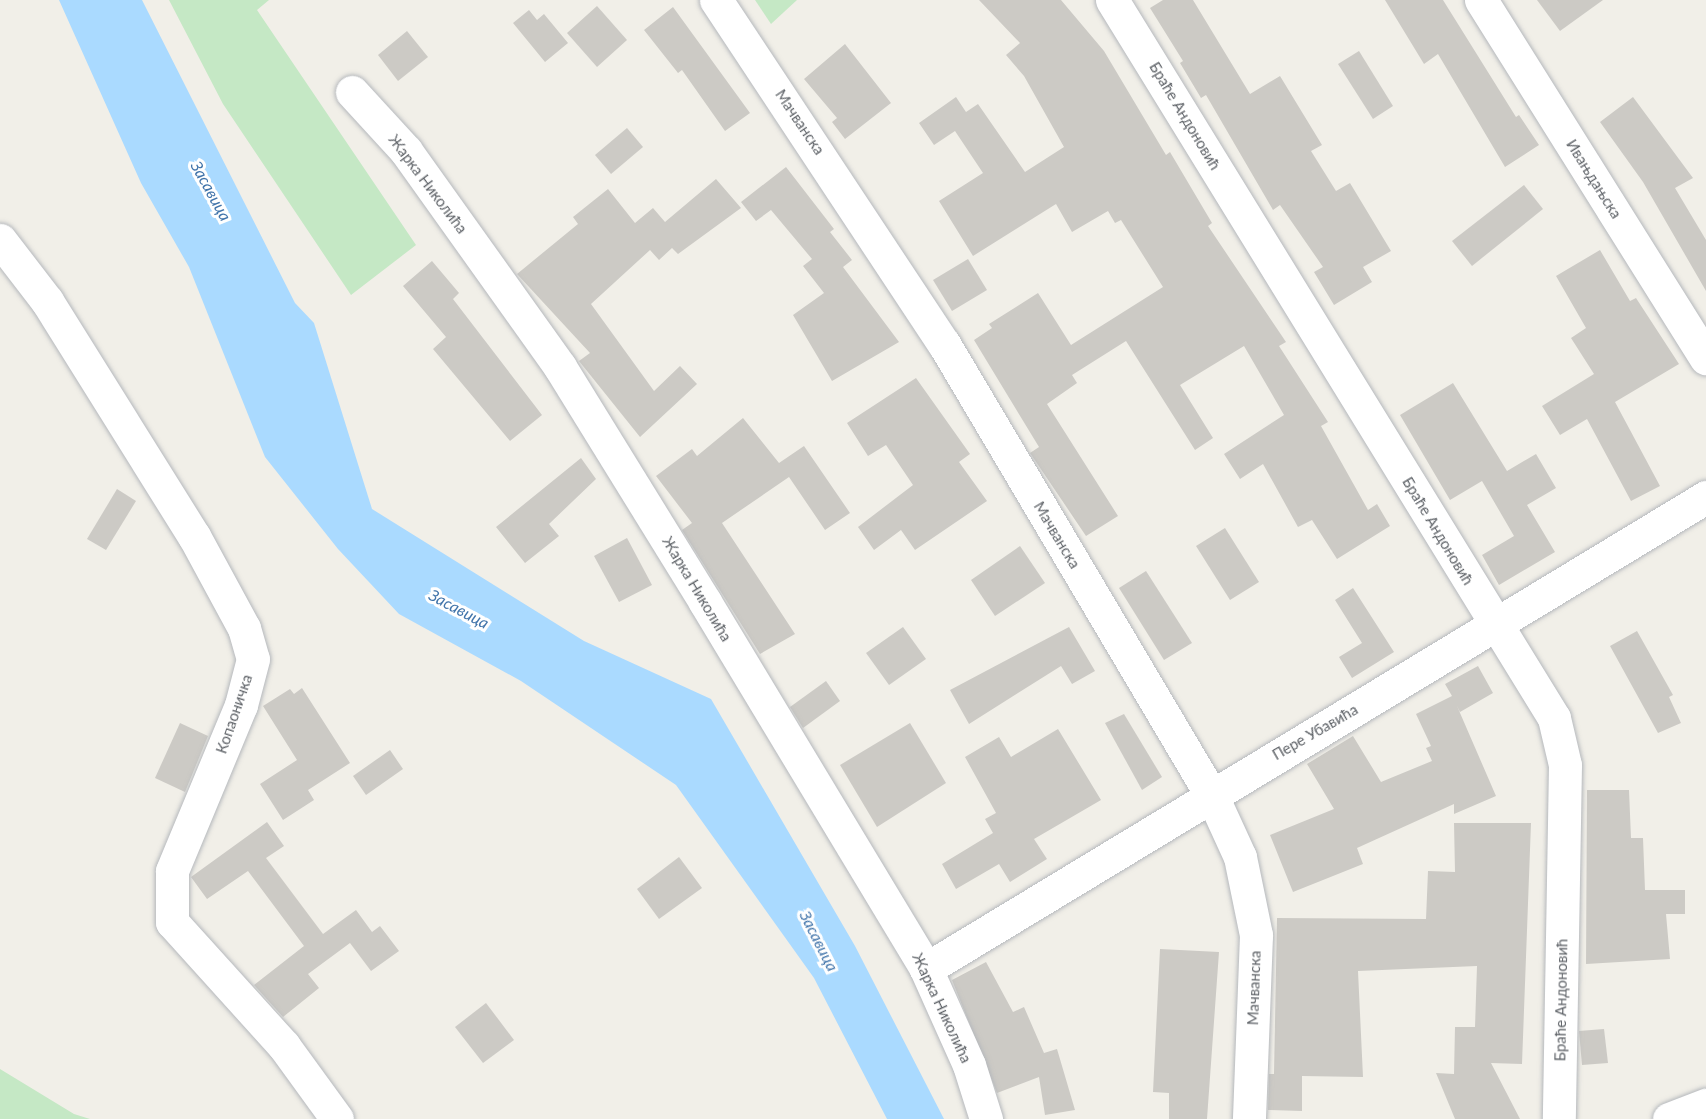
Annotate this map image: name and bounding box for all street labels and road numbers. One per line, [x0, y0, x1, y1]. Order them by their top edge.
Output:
street label: Браће Андоновић [1146, 59, 1224, 173]
street label: Мачванска [772, 86, 828, 158]
street label: Жарка Николића [385, 131, 471, 237]
street label: Ивањдањска [1563, 136, 1625, 222]
street label: Браће Андоновић [1399, 474, 1477, 588]
street label: Мачванска [1030, 498, 1084, 572]
street label: Жарка Николића [659, 533, 735, 645]
street label: Копаоничка [212, 672, 256, 756]
street label: Пере Убавића [1269, 700, 1361, 764]
street label: Браће Андоновић [1551, 938, 1571, 1062]
street label: Жарка Николића [909, 950, 975, 1066]
street label: Мачванска [1244, 950, 1264, 1026]

